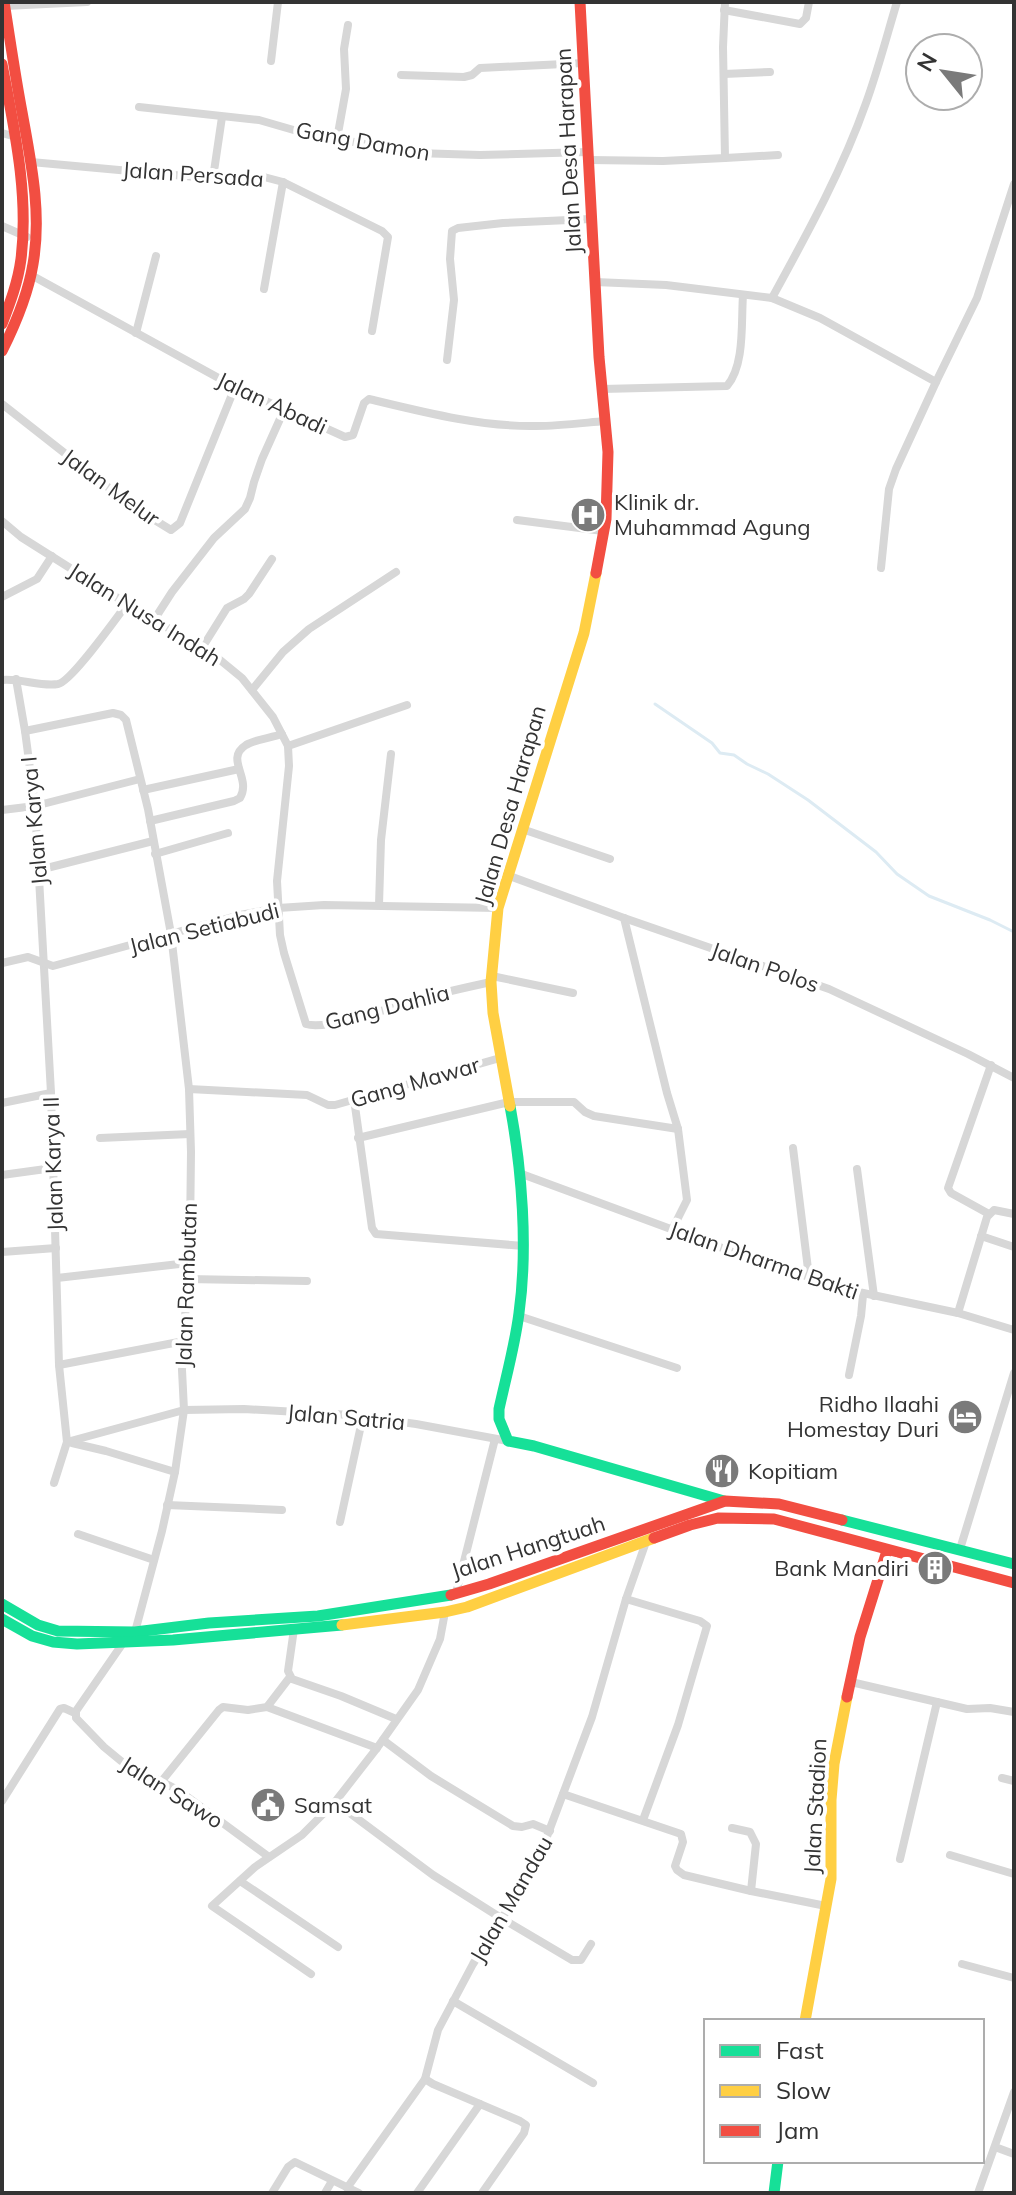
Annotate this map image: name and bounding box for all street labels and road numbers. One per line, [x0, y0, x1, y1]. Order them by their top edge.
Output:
street label: Jalan Desa Harapan [549, 47, 587, 255]
street label: Gang Damon [294, 115, 432, 167]
street label: Jalan Persada [121, 155, 265, 193]
street label: Jalan Abadi [212, 365, 332, 441]
street label: Jalan Melur [57, 442, 165, 532]
street label: Jalan Nusa Indah [64, 556, 226, 672]
street label: Jalan Desa Harapan [468, 702, 552, 908]
street label: Jalan Karya I [14, 755, 54, 887]
street label: Jalan Setiabudi [126, 896, 282, 960]
street label: Jalan Polos [707, 935, 823, 999]
street label: Gang Dahlia [322, 978, 452, 1036]
street label: Gang Mawar [347, 1050, 483, 1114]
street label: Jalan Karya II [37, 1096, 69, 1232]
street label: Jalan Rambutan [169, 1202, 203, 1368]
street label: Jalan Dharma Bakti [666, 1214, 862, 1306]
street label: Jalan Satria [286, 1398, 406, 1436]
street label: Jalan Hangtuah [447, 1509, 609, 1585]
street label: Jalan Stadion [797, 1737, 833, 1875]
street label: Jalan Sawo [115, 1749, 229, 1835]
street label: Jalan Mandau [463, 1831, 559, 1967]

